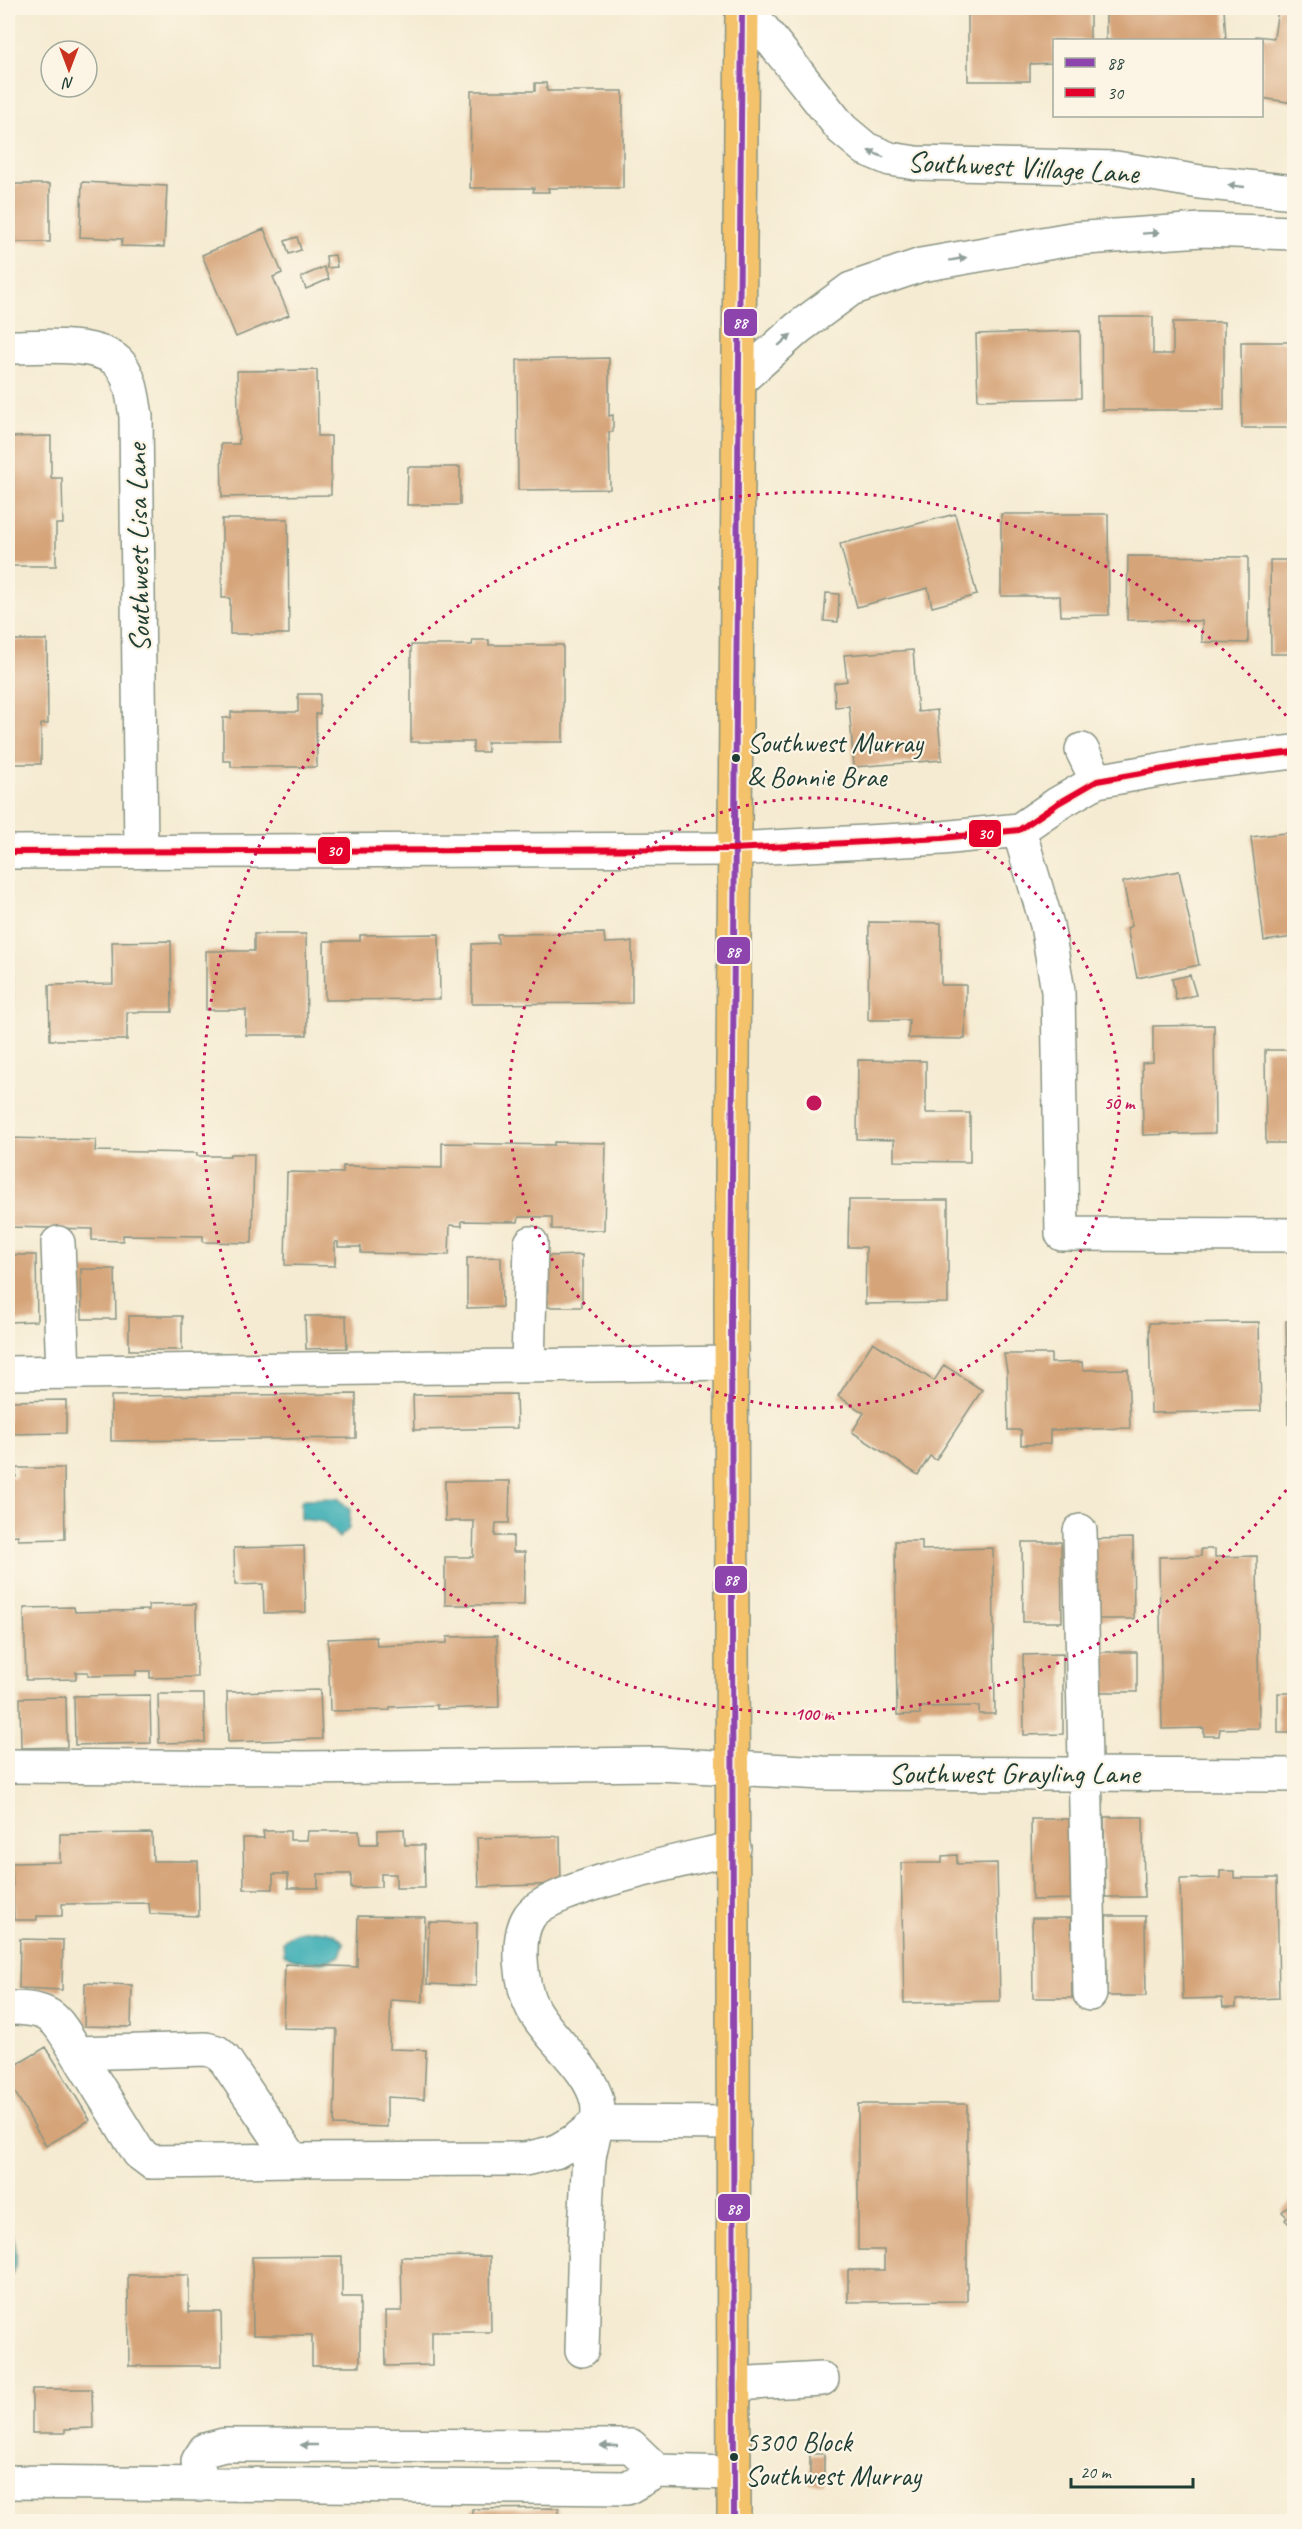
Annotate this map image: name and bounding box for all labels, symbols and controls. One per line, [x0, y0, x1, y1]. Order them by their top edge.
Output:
north arrow [39, 39, 99, 99]
legend [1053, 39, 1263, 117]
text: 88 [1107, 52, 1125, 74]
text: N [61, 73, 74, 93]
text: 30 [1107, 82, 1125, 104]
street label: Southwest Village Lane [906, 142, 1142, 192]
one-way arrow [867, 149, 885, 159]
one-way arrow [1227, 181, 1246, 191]
one-way arrow [1141, 229, 1160, 238]
one-way arrow [948, 254, 967, 263]
line badge: 88 [723, 308, 758, 337]
text: 88 [733, 313, 749, 333]
one-way arrow [777, 334, 792, 347]
street label: Southwest Lisa Lane [117, 441, 159, 653]
place label: Southwest Murray & Bonnie Brae [747, 725, 925, 794]
marker: Southwest Murray & Bonnie Brae [730, 752, 742, 764]
line badge: 30 [968, 819, 1002, 848]
text: 30 [978, 824, 994, 844]
line badge: 30 [317, 836, 351, 865]
text: 30 [327, 841, 343, 861]
line badge: 88 [716, 936, 751, 965]
text: 88 [726, 942, 742, 962]
text: 50 m [1104, 1092, 1136, 1114]
centre of rings [804, 1093, 824, 1113]
line badge: 88 [714, 1565, 748, 1594]
text: 88 [724, 1570, 740, 1590]
text: 100 m [795, 1703, 835, 1725]
street label: Southwest Grayling Lane [889, 1754, 1142, 1792]
line badge: 88 [717, 2193, 751, 2222]
text: 88 [727, 2199, 743, 2219]
place label: 5300 Block Southwest Murray [745, 2424, 923, 2493]
one-way arrow [299, 2440, 318, 2450]
one-way arrow [599, 2441, 618, 2451]
marker: 5300 Block Southwest Murray [728, 2451, 740, 2463]
scale bar [1071, 2451, 1192, 2489]
text: 20 m [1080, 2461, 1113, 2483]

